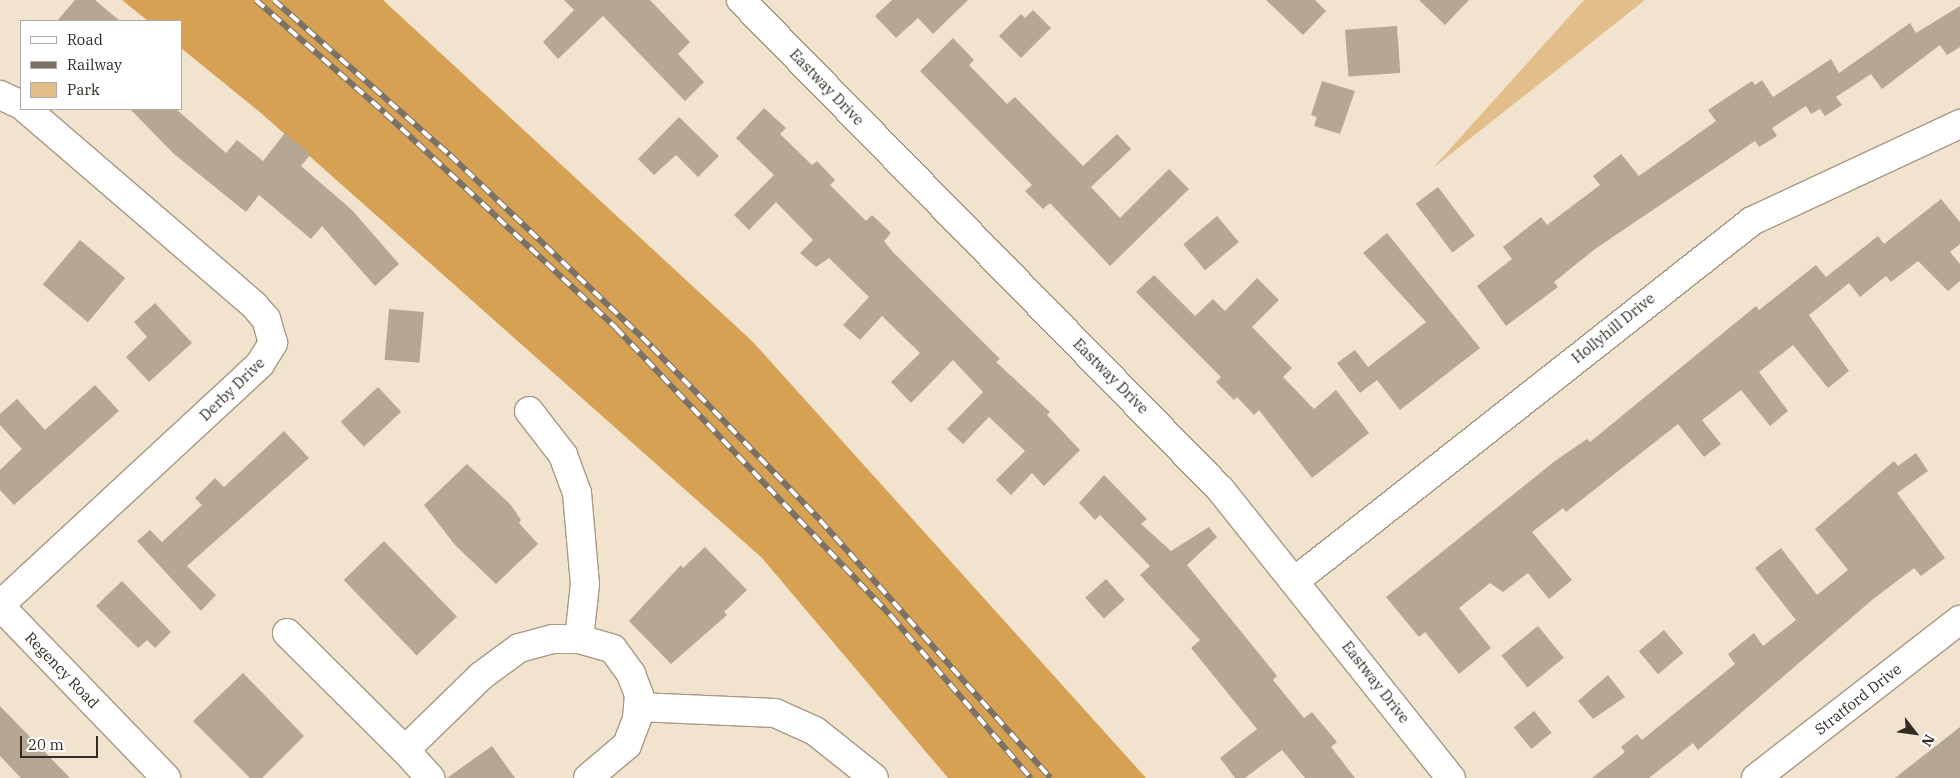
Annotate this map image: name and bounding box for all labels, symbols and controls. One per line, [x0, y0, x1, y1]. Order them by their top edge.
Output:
legend [20, 20, 182, 110]
text: Road [67, 30, 103, 49]
street label: Eastway Drive [786, 45, 868, 129]
text: Railway [67, 55, 122, 74]
text: Park [67, 80, 100, 99]
street label: Hollyhill Drive [1568, 289, 1658, 367]
street label: Eastway Drive [1070, 335, 1152, 417]
street label: Derby Drive [196, 354, 268, 424]
street label: Regency Road [21, 628, 103, 712]
street label: Eastway Drive [1338, 637, 1414, 727]
street label: Stratford Drive [1811, 660, 1905, 738]
north arrow [1890, 708, 1940, 758]
scale bar [22, 726, 100, 758]
text: N [1917, 731, 1939, 750]
text: 20 m [28, 735, 64, 754]

